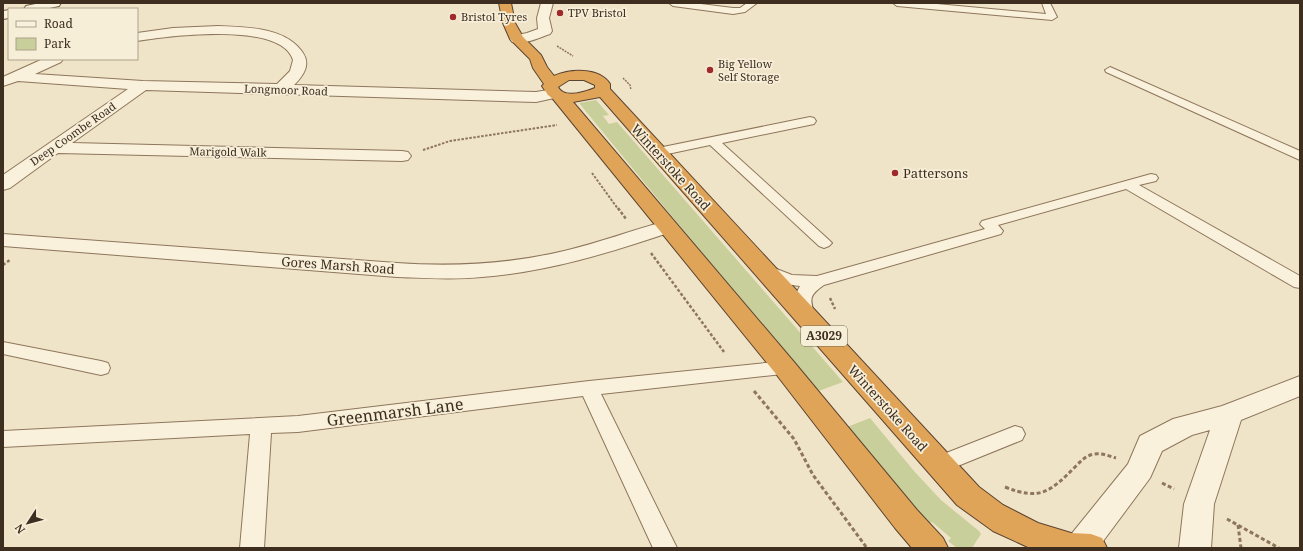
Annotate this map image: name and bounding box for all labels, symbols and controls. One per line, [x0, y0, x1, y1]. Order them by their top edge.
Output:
place label: TPV Bristol [568, 5, 627, 20]
legend [8, 8, 138, 60]
marker: TPV Bristol [555, 8, 565, 18]
place label: Bristol Tyres [461, 9, 527, 24]
marker: Bristol Tyres [448, 12, 458, 22]
text: Road [44, 15, 74, 32]
text: Park [44, 35, 72, 52]
place label: Big Yellow Self Storage [718, 56, 779, 84]
marker: Big Yellow Self Storage [705, 65, 715, 75]
street label: Longmoor Road [244, 81, 328, 98]
street label: Deep Coombe Road [27, 98, 119, 169]
street label: Winterstoke Road [627, 120, 715, 214]
street label: Marigold Walk [189, 143, 267, 160]
place label: Pattersons [903, 164, 968, 182]
marker: Pattersons [890, 168, 900, 178]
street label: Gores Marsh Road [281, 252, 395, 278]
road number: A3029 [801, 326, 847, 346]
street label: Winterstoke Road [844, 361, 932, 455]
street label: Greenmarsh Lane [325, 393, 465, 431]
north arrow [8, 503, 48, 543]
text: N [11, 521, 28, 537]

